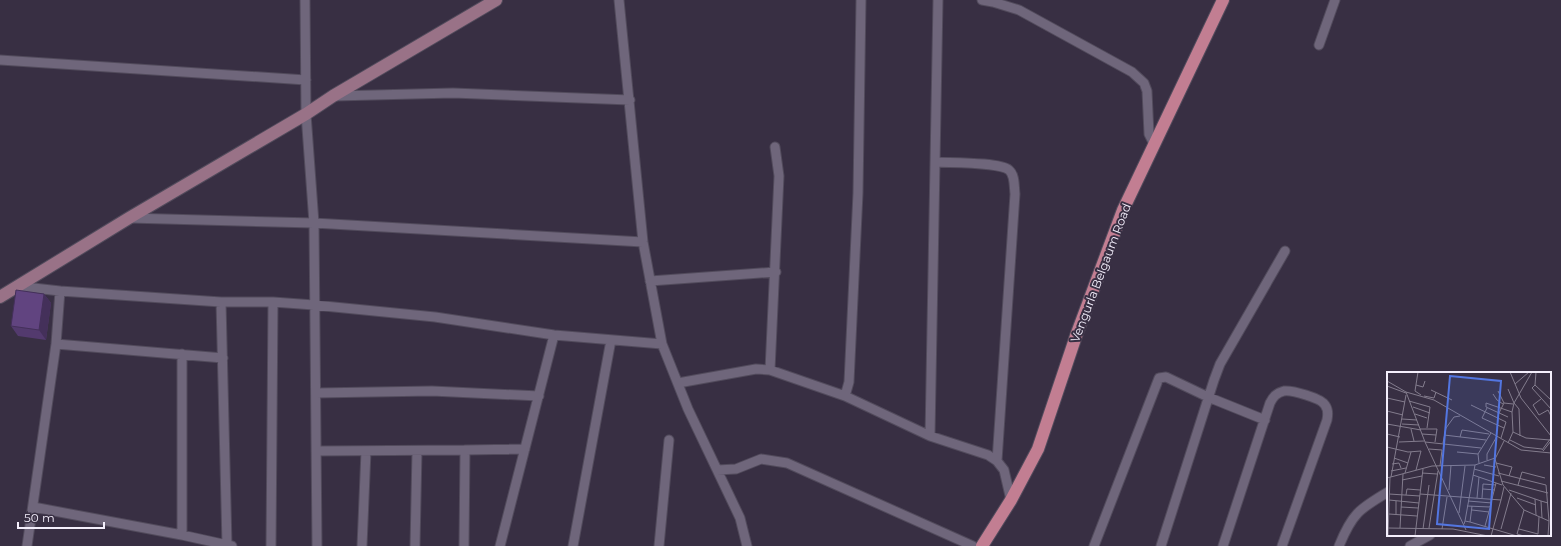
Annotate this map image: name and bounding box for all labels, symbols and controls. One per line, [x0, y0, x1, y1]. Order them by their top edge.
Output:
street label: Vengurla Belgaum Road [1067, 201, 1134, 344]
inset map [1387, 372, 1551, 536]
scale bar [18, 504, 104, 530]
text: 50 m [24, 510, 55, 525]

